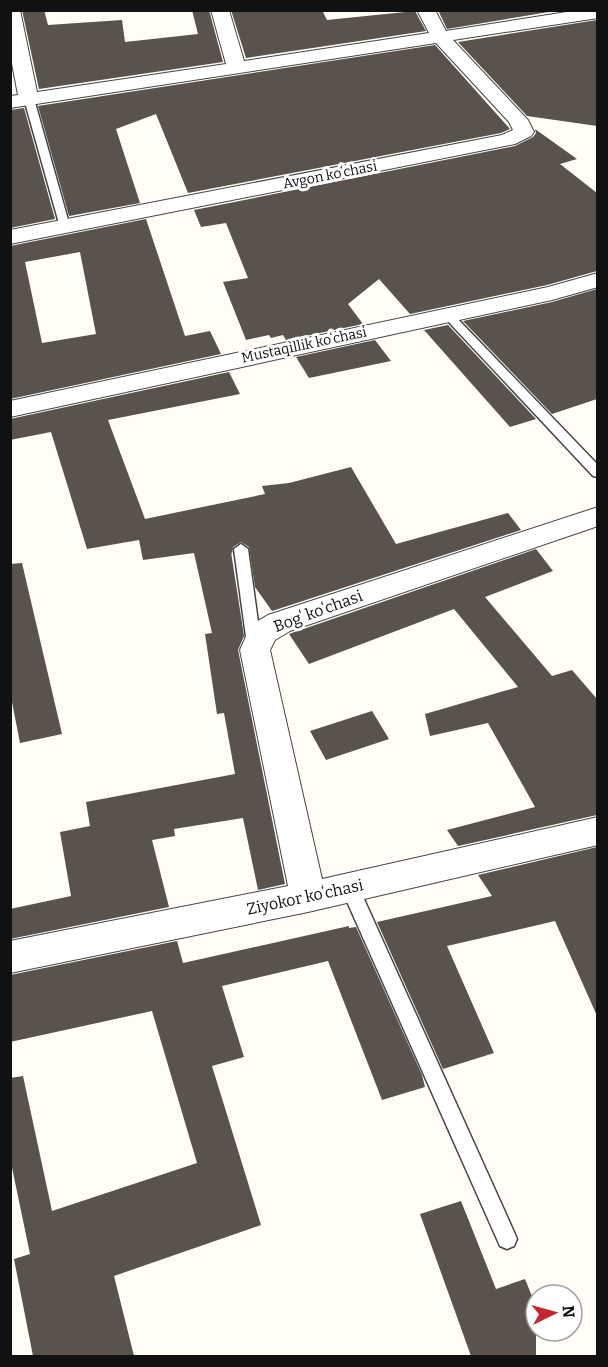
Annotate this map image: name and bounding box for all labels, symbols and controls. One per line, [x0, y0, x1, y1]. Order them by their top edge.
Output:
street label: Avgon koʻchasi [281, 158, 379, 192]
street label: Mustaqillik koʻchasi [240, 323, 368, 367]
street label: Bogʻ koʻchasi [271, 586, 365, 636]
street label: Ziyokor koʻchasi [245, 875, 365, 919]
north arrow [524, 1283, 584, 1343]
text: N [558, 1305, 578, 1319]

